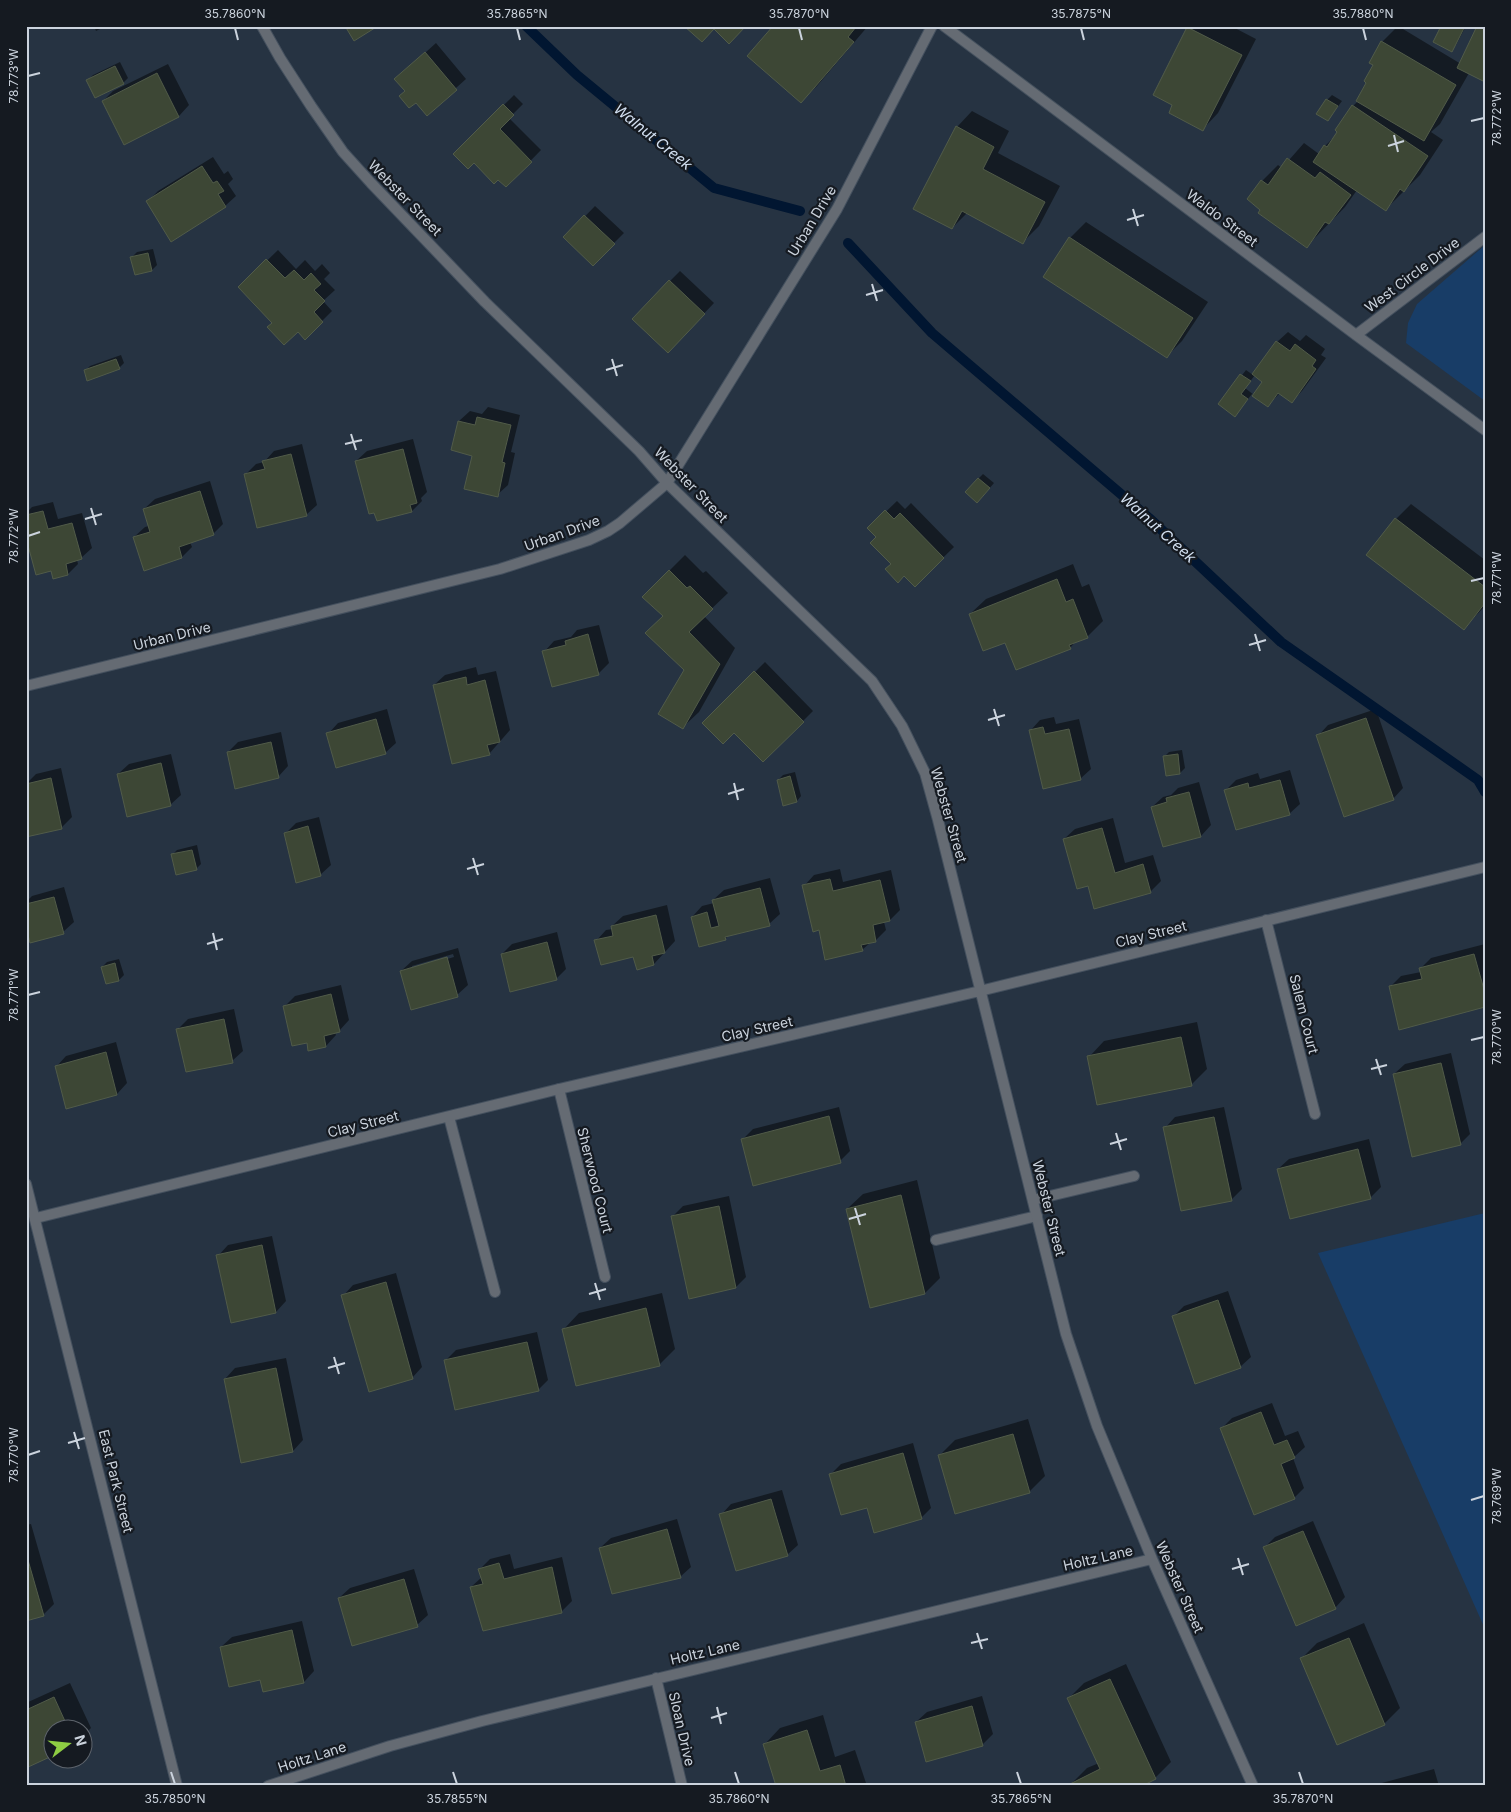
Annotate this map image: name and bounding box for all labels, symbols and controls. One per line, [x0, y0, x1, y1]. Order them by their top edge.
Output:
text: 35.7860°N [204, 6, 266, 21]
text: 35.7865°N [487, 6, 547, 21]
text: 35.7870°N [769, 6, 829, 21]
text: 35.7875°N [1051, 6, 1111, 21]
text: 35.7880°N [1332, 6, 1394, 21]
text: 78.773°W [6, 48, 21, 104]
text: 78.772°W [1489, 90, 1504, 146]
water label: Walnut Creek [610, 99, 697, 175]
street label: Webster Street [365, 156, 446, 239]
street label: Urban Drive [784, 182, 839, 259]
street label: Waldo Street [1183, 185, 1262, 250]
street label: West Circle Drive [1361, 233, 1462, 316]
street label: Webster Street [651, 443, 732, 526]
water label: Walnut Creek [1116, 489, 1201, 567]
text: 78.772°W [6, 508, 21, 564]
street label: Urban Drive [522, 511, 602, 554]
text: 78.771°W [1489, 551, 1504, 605]
street label: Urban Drive [131, 618, 212, 653]
street label: Webster Street [928, 765, 971, 865]
street label: Clay Street [1114, 916, 1189, 951]
text: 78.771°W [6, 968, 21, 1022]
street label: Salem Court [1286, 972, 1323, 1056]
text: 78.770°W [1489, 1009, 1504, 1065]
street label: Clay Street [720, 1012, 795, 1045]
street label: Clay Street [326, 1106, 401, 1141]
street label: Sherwood Court [574, 1125, 617, 1235]
street label: Webster Street [1029, 1158, 1070, 1258]
text: 78.770°W [6, 1427, 21, 1483]
street label: East Park Street [95, 1428, 138, 1535]
text: 78.769°W [1489, 1468, 1504, 1524]
street label: Webster Street [1153, 1538, 1208, 1636]
street label: Holtz Lane [1061, 1541, 1134, 1574]
street label: Holtz Lane [668, 1635, 741, 1668]
street label: Sloan Drive [666, 1690, 699, 1768]
north arrow [42, 1720, 92, 1770]
text: N [71, 1733, 91, 1748]
street label: Holtz Lane [276, 1737, 348, 1776]
text: 35.7850°N [144, 1791, 206, 1806]
text: 35.7855°N [427, 1791, 487, 1806]
text: 35.7860°N [708, 1791, 770, 1806]
text: 35.7865°N [991, 1791, 1051, 1806]
text: 35.7870°N [1273, 1791, 1333, 1806]

